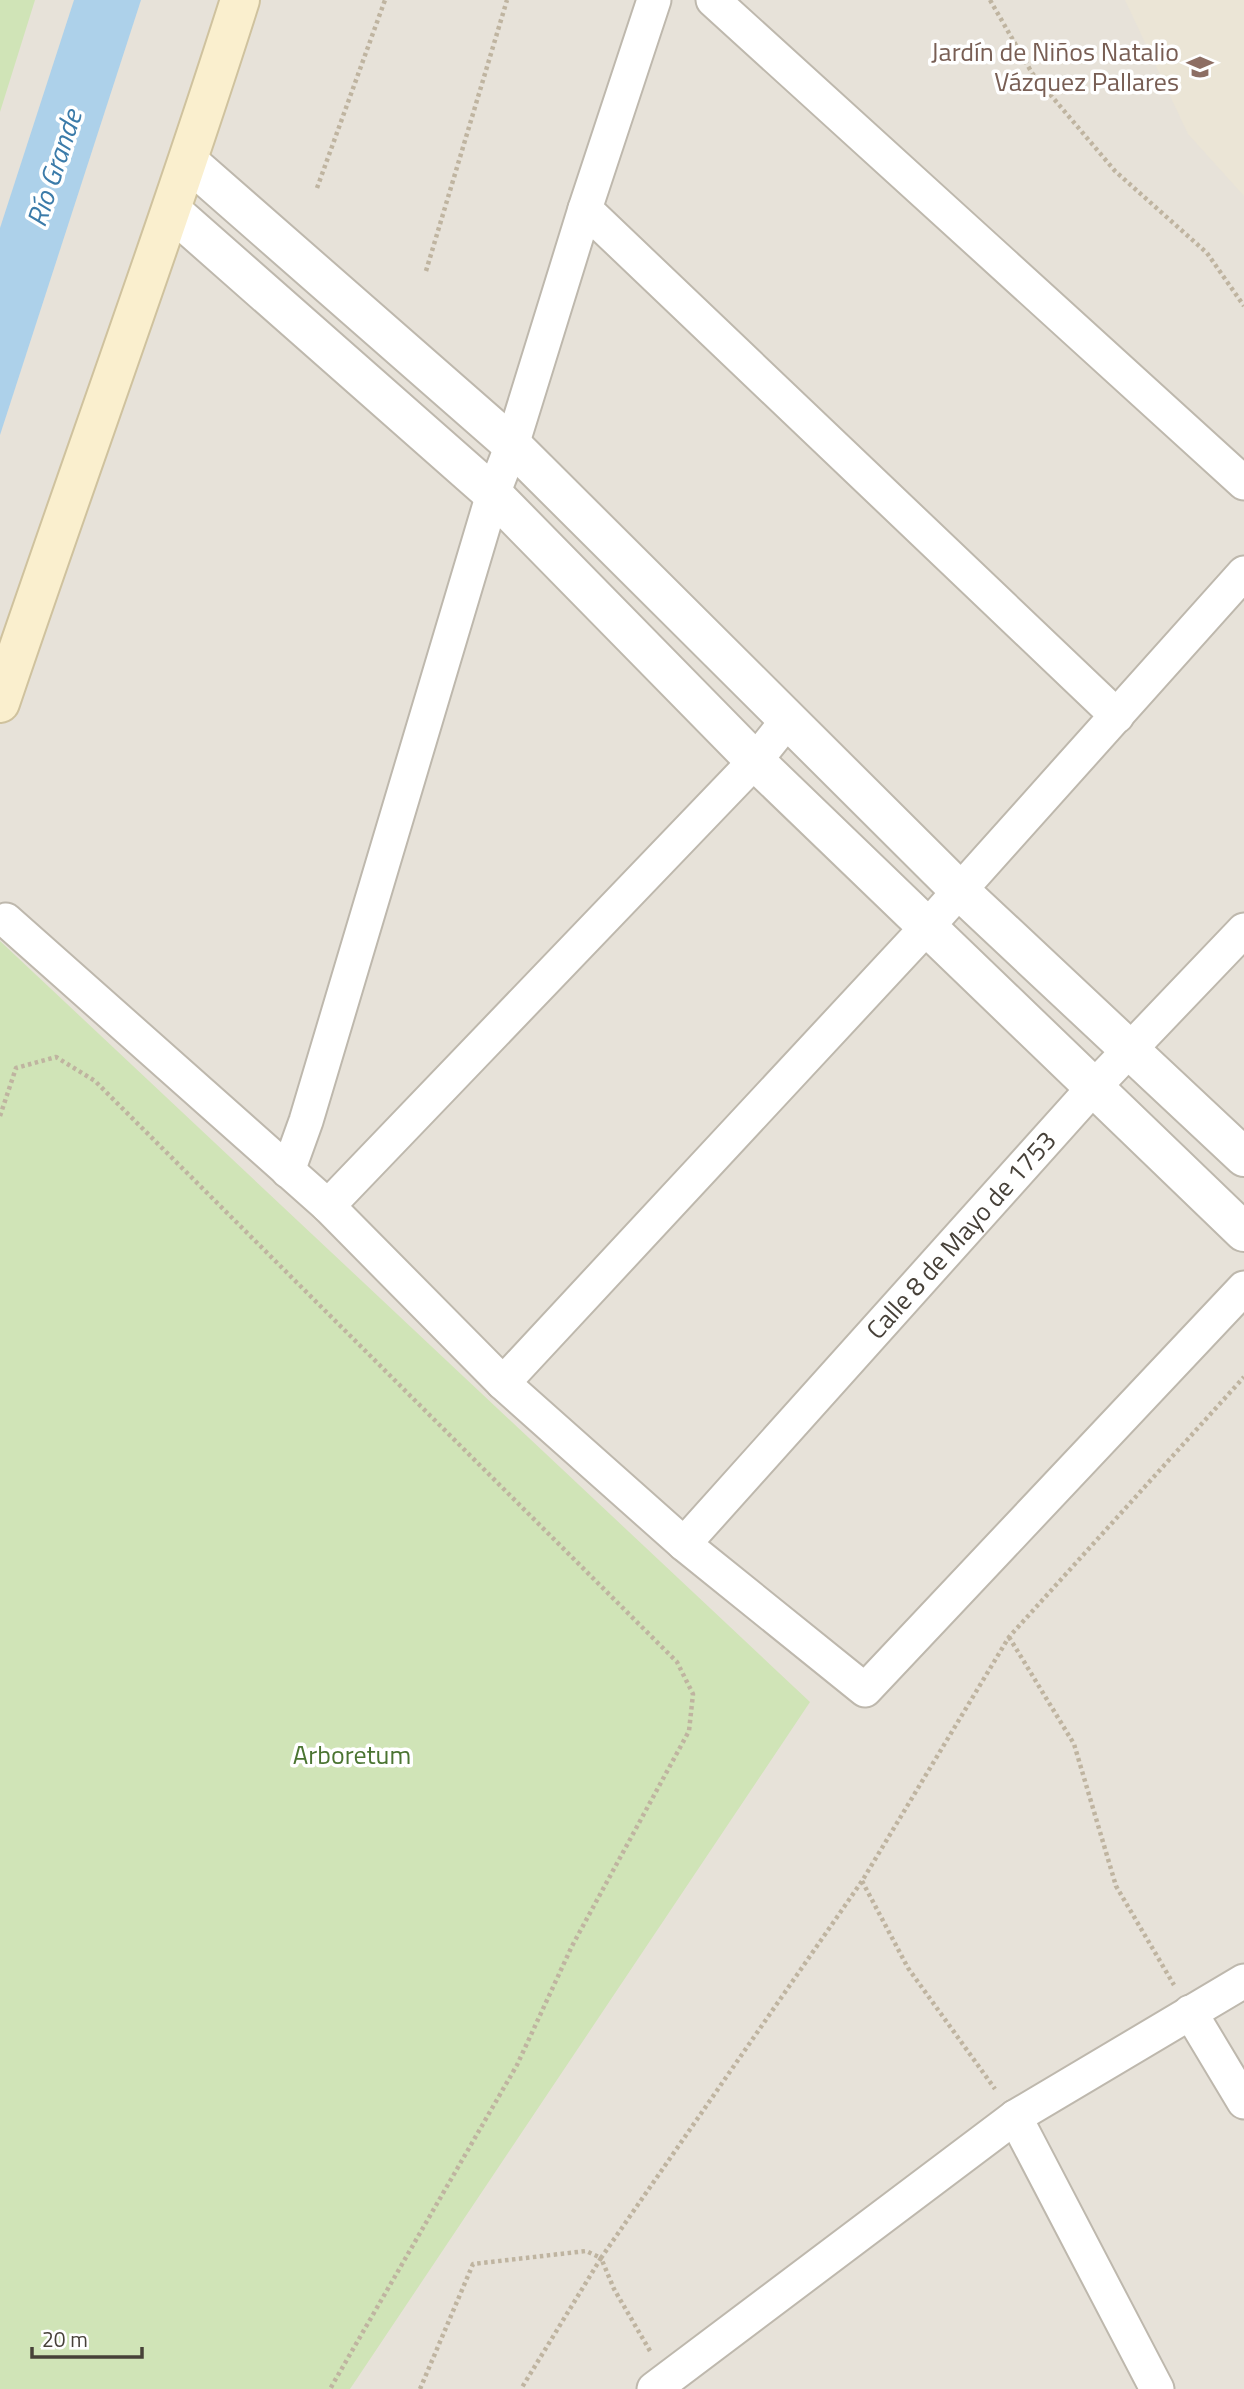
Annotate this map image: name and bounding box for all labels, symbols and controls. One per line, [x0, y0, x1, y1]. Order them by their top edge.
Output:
place label: Jardín de Niños Natalio Vázquez Pallares [931, 32, 1179, 101]
school or university icon: Jardín de Niños Natalio Vázquez Pallares [1185, 52, 1215, 82]
water label: Río Grande [14, 102, 93, 232]
street label: Calle 8 de Mayo de 1753 [857, 1122, 1065, 1348]
park label: Arboretum [293, 1735, 411, 1774]
scale bar [32, 2316, 142, 2360]
text: 20 m [42, 2323, 88, 2355]

